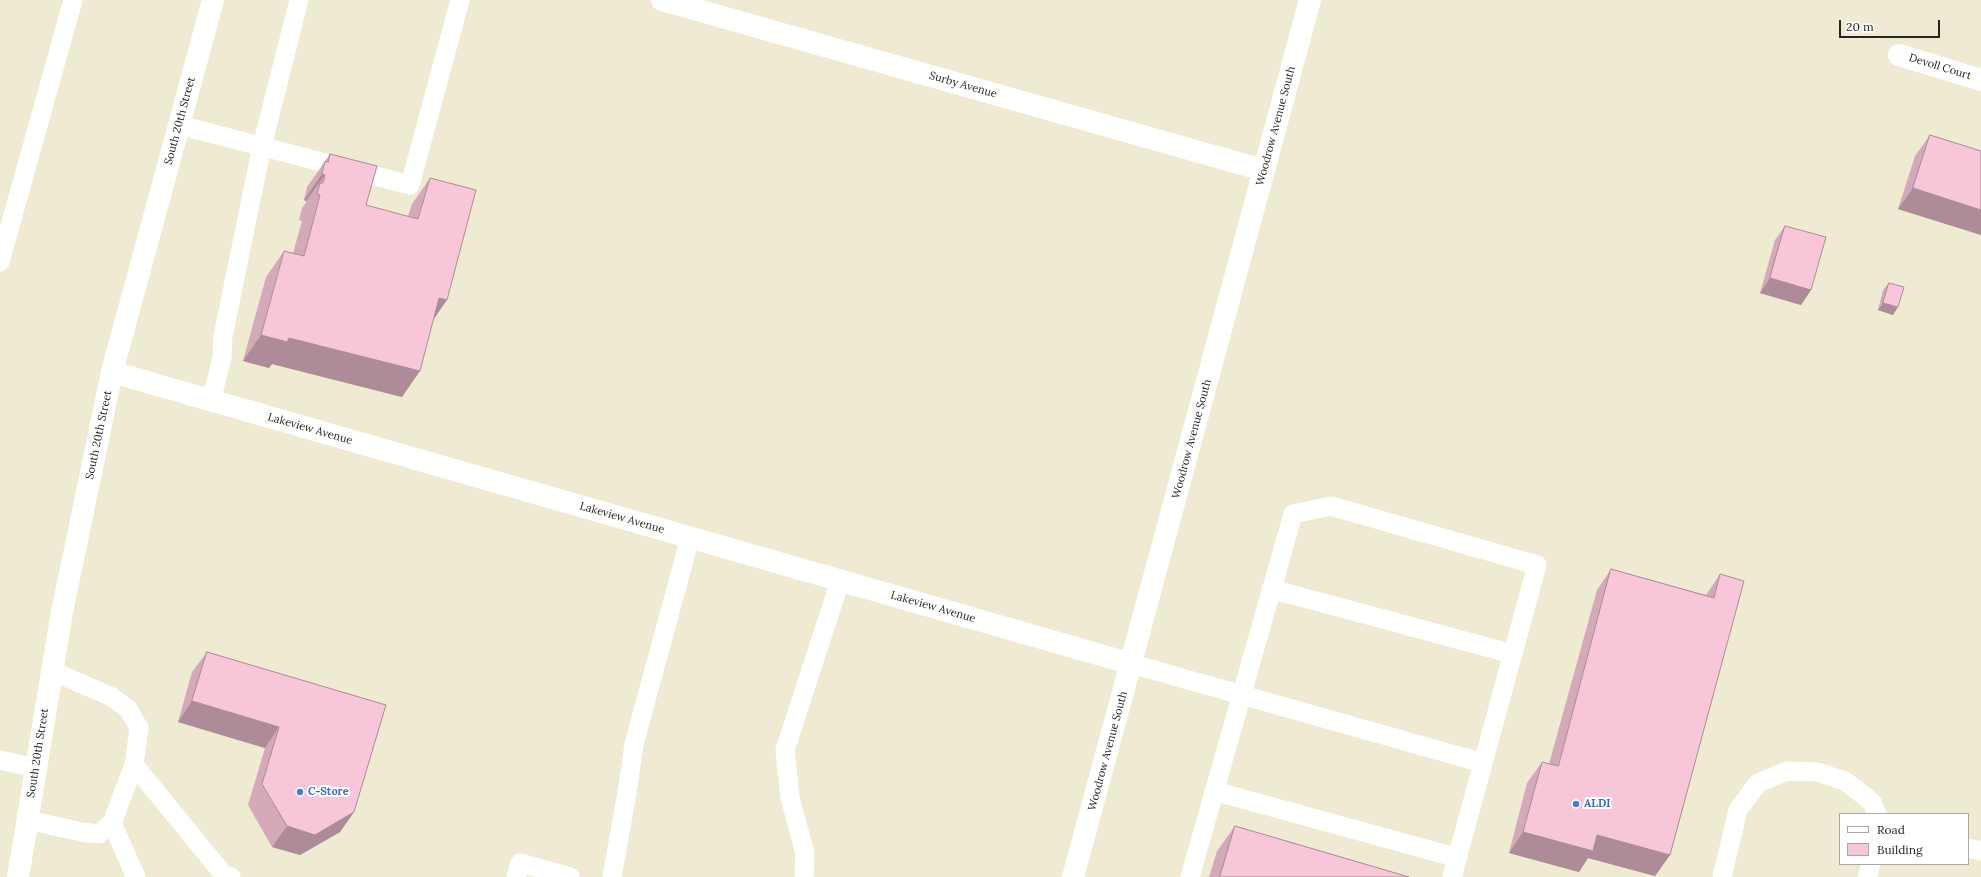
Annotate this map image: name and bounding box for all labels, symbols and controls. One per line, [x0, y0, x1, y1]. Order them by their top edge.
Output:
scale bar [1841, 12, 1942, 38]
text: 20 m [1846, 19, 1874, 34]
street label: Devoll Court [1907, 51, 1973, 83]
street label: Woodrow Avenue South [1254, 65, 1298, 187]
street label: Surby Avenue [928, 69, 998, 101]
street label: South 20th Street [162, 76, 198, 166]
street label: Woodrow Avenue South [1170, 378, 1214, 500]
street label: South 20th Street [83, 389, 115, 481]
street label: Lakeview Avenue [266, 411, 354, 447]
street label: Lakeview Avenue [578, 500, 666, 536]
street label: Lakeview Avenue [889, 589, 977, 625]
street label: Woodrow Avenue South [1086, 690, 1130, 812]
street label: South 20th Street [24, 707, 52, 799]
place label: C-Store [308, 785, 349, 799]
marker: C-Store [295, 787, 305, 797]
place label: ALDI [1584, 797, 1610, 811]
marker: ALDI [1571, 799, 1581, 809]
legend [1839, 813, 1969, 865]
text: Road [1877, 822, 1905, 837]
text: Building [1877, 842, 1923, 857]

